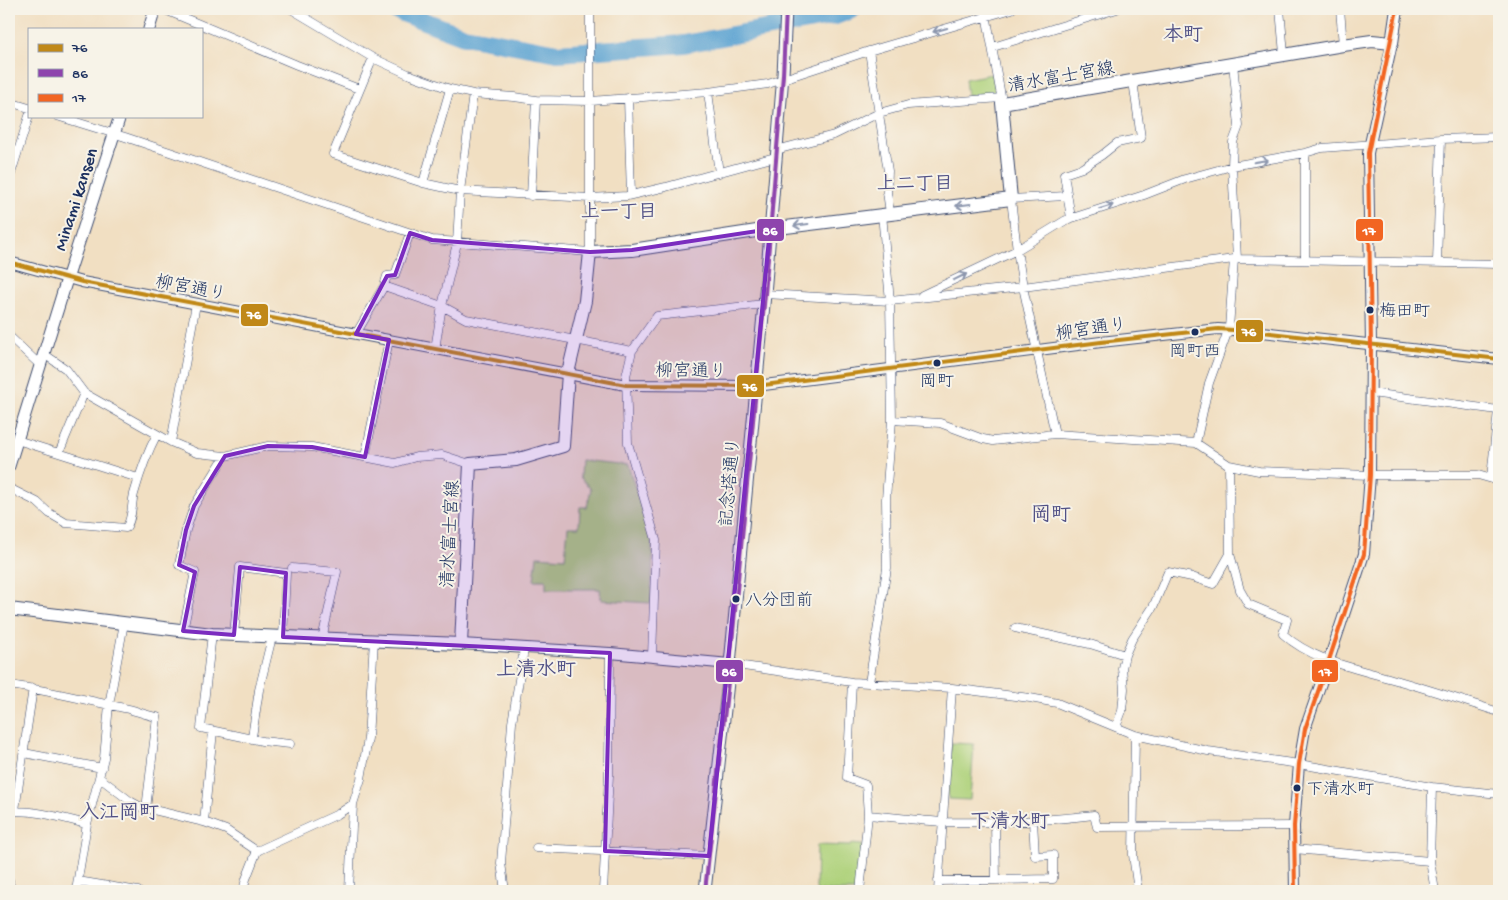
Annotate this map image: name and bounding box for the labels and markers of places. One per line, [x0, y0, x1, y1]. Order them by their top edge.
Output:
place label: 梅田町 [1379, 302, 1430, 323]
marker: 梅田町 [1365, 305, 1375, 315]
marker: 岡町西 [1190, 327, 1200, 337]
place label: 岡町西 [1170, 343, 1221, 363]
marker: 岡町 [932, 358, 942, 368]
place label: 岡町 [920, 373, 954, 393]
place label: 八分団前 [745, 591, 813, 612]
marker: 八分団前 [731, 594, 741, 604]
place label: 下清水町 [1306, 780, 1374, 801]
marker: 下清水町 [1292, 783, 1302, 793]

